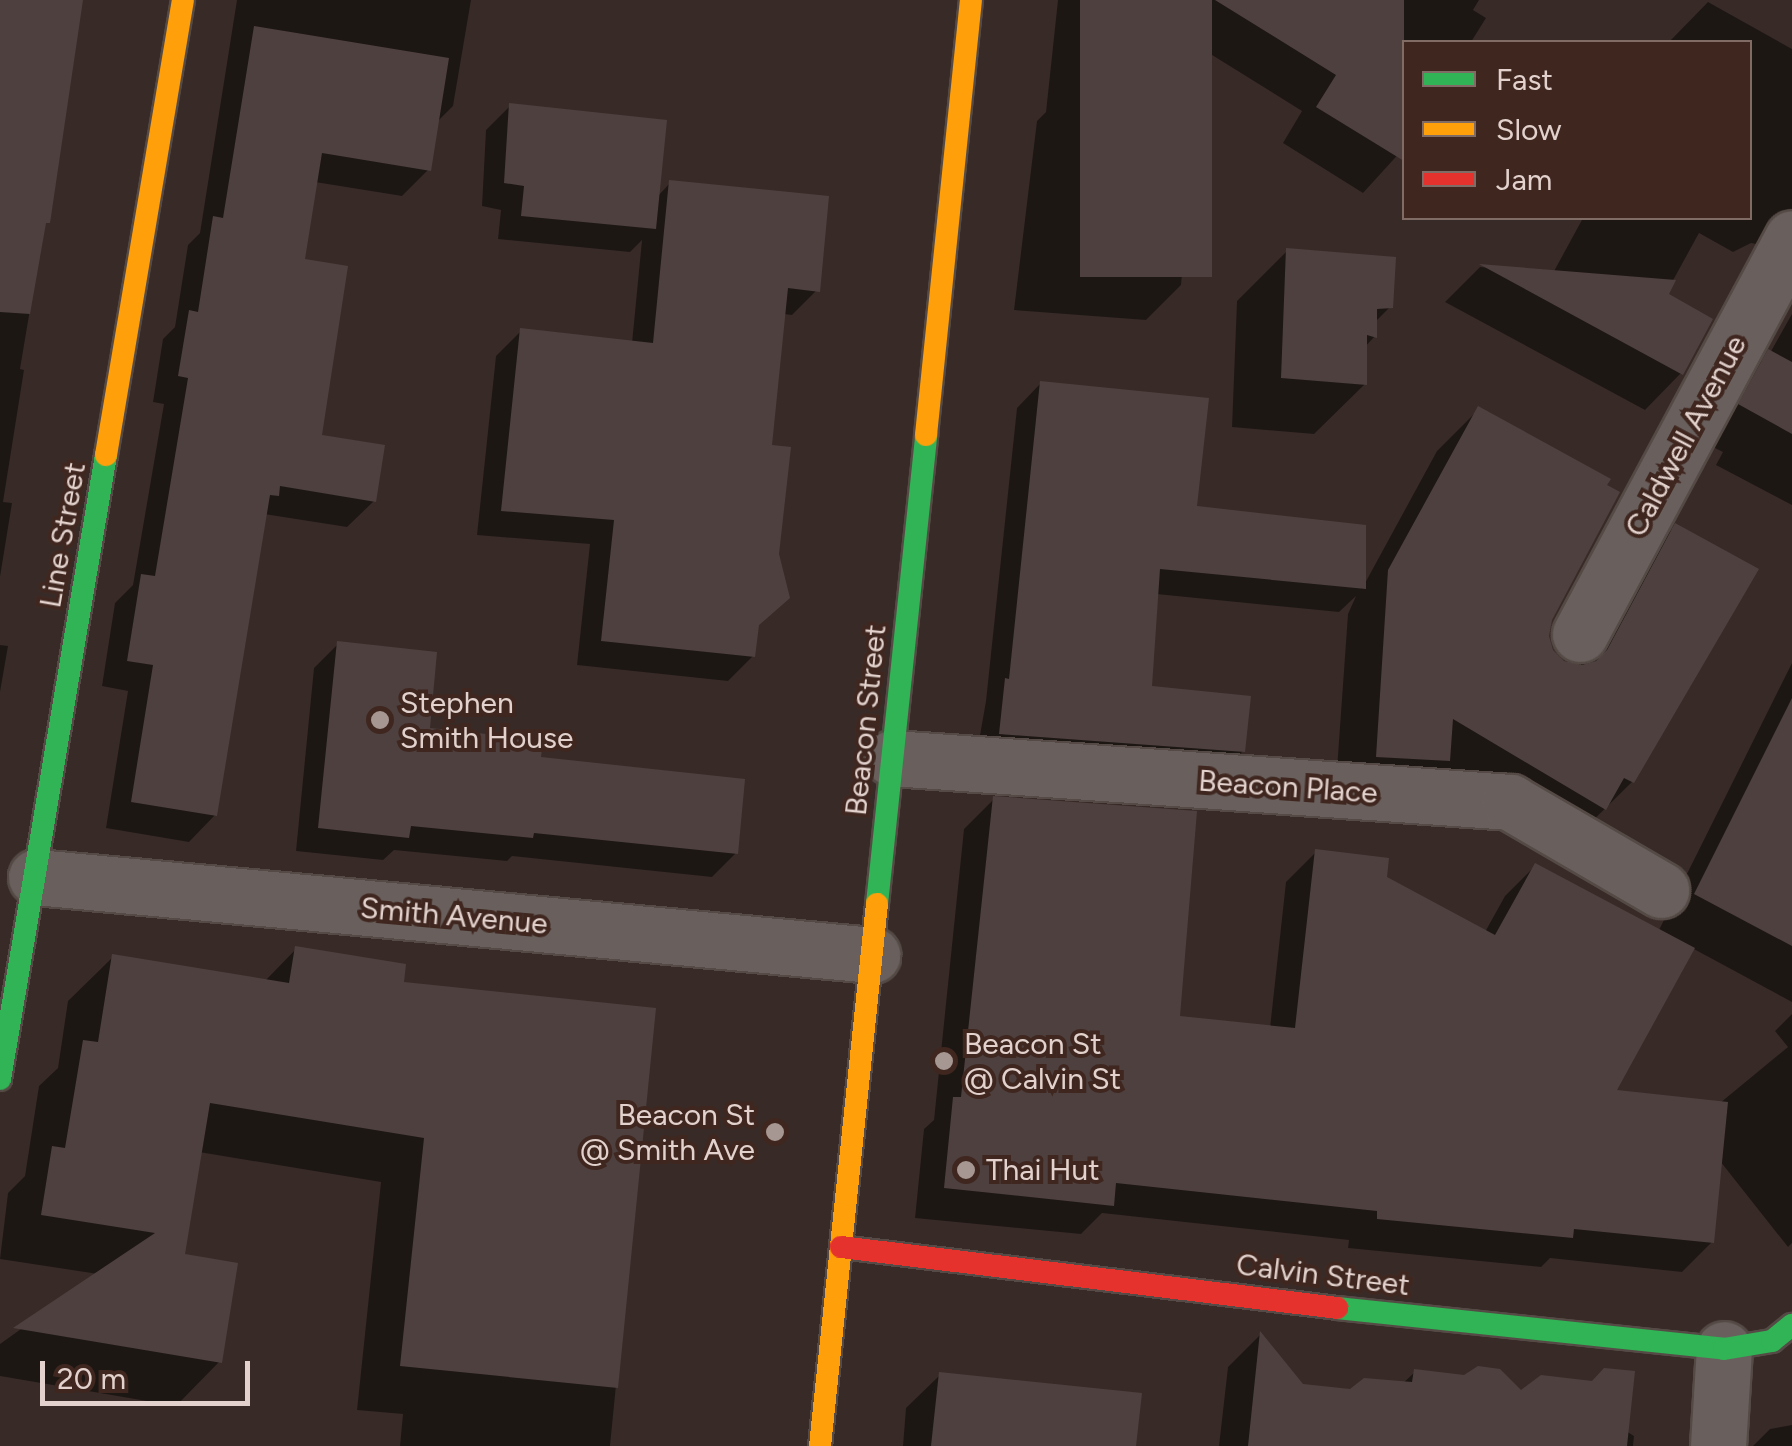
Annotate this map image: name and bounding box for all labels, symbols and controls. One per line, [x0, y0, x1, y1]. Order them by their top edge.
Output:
legend [1402, 40, 1752, 220]
text: Fast [1496, 61, 1553, 98]
text: Slow [1496, 111, 1562, 148]
text: Jam [1496, 161, 1552, 198]
street label: Caldwell Avenue [1618, 329, 1754, 543]
street label: Line Street [33, 459, 93, 611]
street label: Beacon Street [838, 623, 894, 817]
place label: Stephen Smith House [400, 685, 573, 756]
marker: Stephen Smith House [369, 709, 391, 731]
street label: Beacon Place [1197, 763, 1379, 811]
street label: Smith Avenue [359, 890, 549, 942]
place label: Beacon St @ Calvin St [964, 1026, 1121, 1096]
marker: Beacon St @ Calvin St [933, 1050, 955, 1072]
place label: Beacon St @ Smith Ave [580, 1097, 755, 1168]
marker: Beacon St @ Smith Ave [764, 1121, 786, 1143]
place label: Thai Hut [986, 1152, 1100, 1188]
marker: Thai Hut [955, 1159, 977, 1181]
street label: Calvin Street [1234, 1247, 1412, 1303]
scale bar [45, 1341, 255, 1403]
text: 20 m [57, 1360, 126, 1397]

